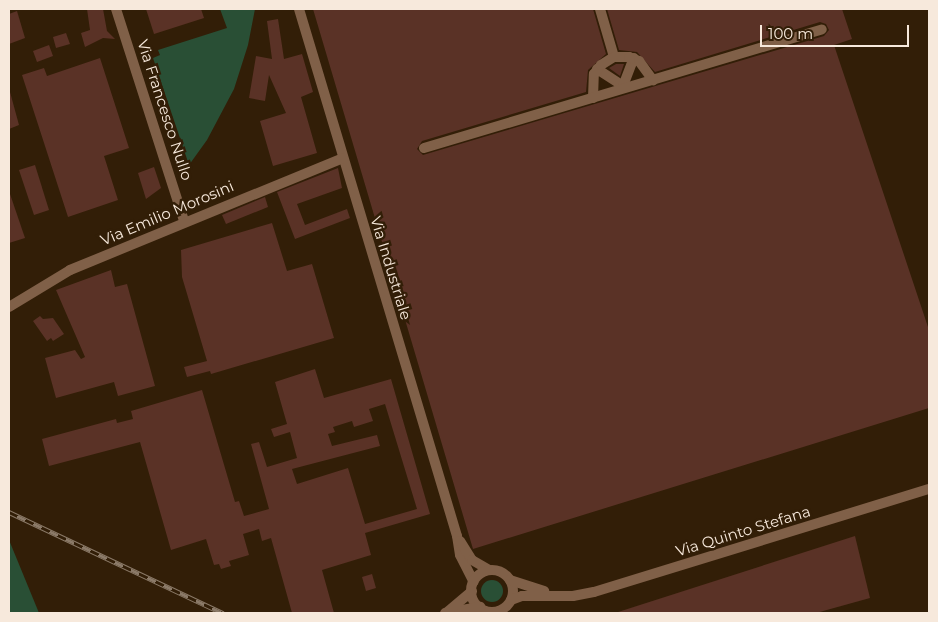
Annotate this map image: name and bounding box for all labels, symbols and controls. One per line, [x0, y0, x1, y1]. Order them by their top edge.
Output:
scale bar [763, 15, 912, 47]
text: 100 m [768, 24, 813, 43]
street label: Via Francesco Nullo [134, 37, 196, 183]
street label: Via Emilio Morosini [98, 177, 236, 249]
street label: Via Industriale [367, 214, 415, 322]
street label: Via Quinto Stefana [673, 502, 813, 560]

